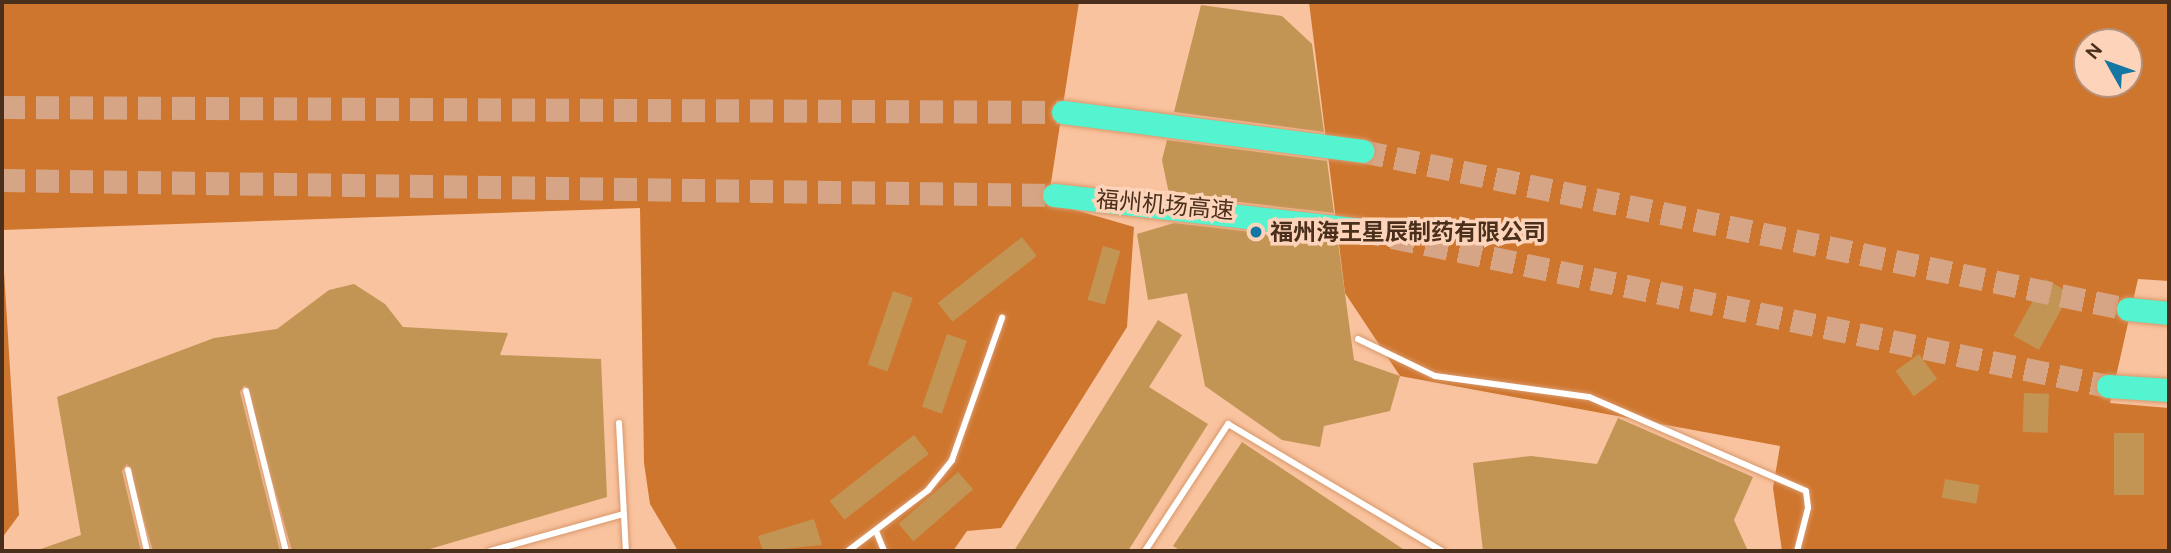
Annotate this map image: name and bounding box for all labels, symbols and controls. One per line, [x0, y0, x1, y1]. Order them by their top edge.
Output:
north arrow [2073, 28, 2143, 98]
text: N [2080, 38, 2106, 63]
street label: 福州机场高速 [1095, 185, 1235, 225]
place label: 福州海王星辰制药有限公司 [1270, 218, 1546, 246]
marker: 福州海王星辰制药有限公司 [1248, 224, 1264, 240]

